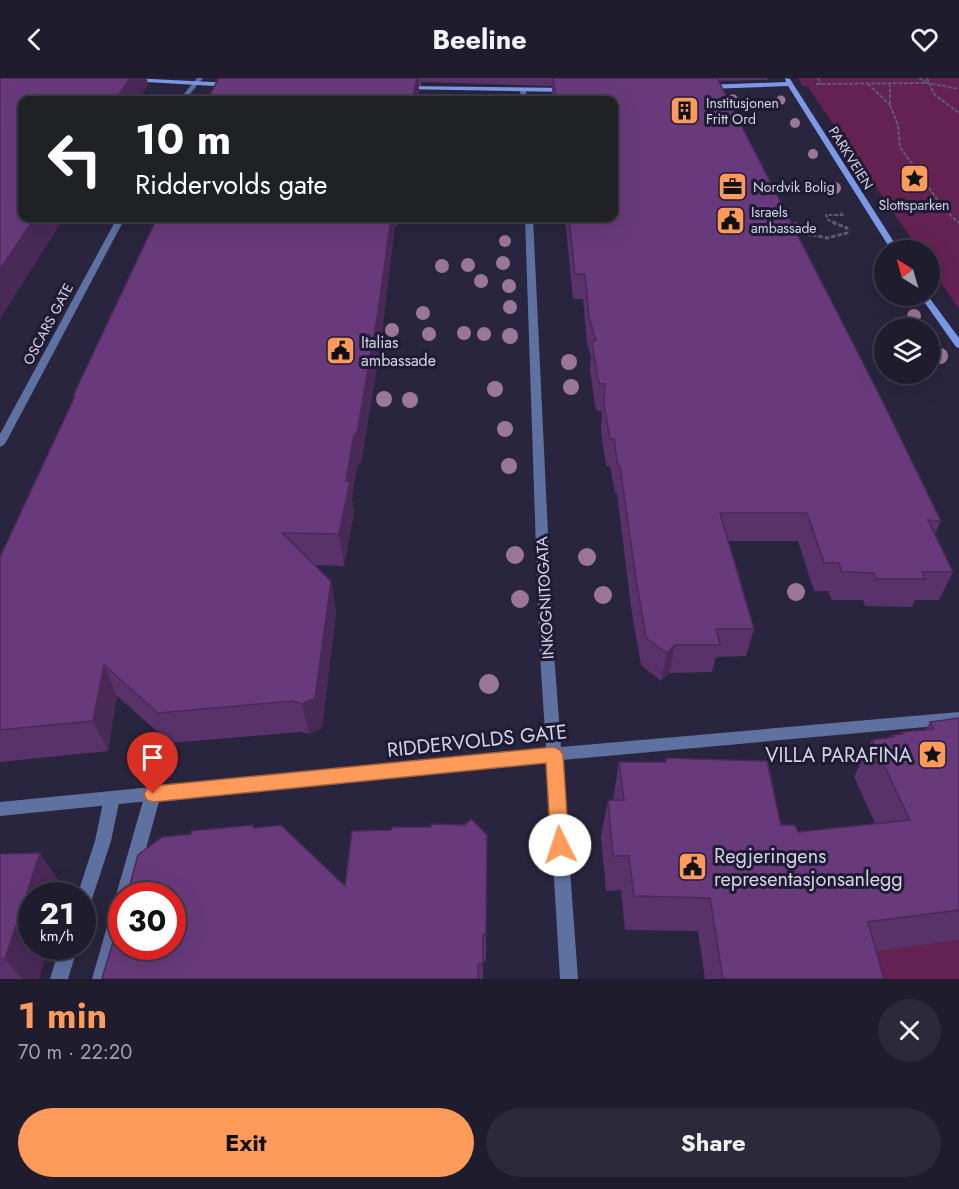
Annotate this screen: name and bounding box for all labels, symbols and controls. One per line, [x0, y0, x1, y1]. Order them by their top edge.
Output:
text: Beeline [432, 20, 527, 59]
icon: back [18, 23, 51, 56]
icon: heart [908, 23, 941, 56]
place label: Institusjonen Fritt Ord [706, 93, 779, 129]
building icon: Institusjonen Fritt Ord [669, 95, 701, 127]
text: 10 m [135, 109, 231, 170]
icon: left [36, 120, 114, 198]
street label: PARKVEIEN [824, 123, 878, 193]
place icon: Slottsparken [898, 162, 930, 194]
text: Riddervolds gate [135, 165, 327, 204]
office icon: Nordvik Bolig [716, 171, 748, 203]
place label: Nordvik Bolig [753, 177, 835, 197]
place label: Slottsparken [879, 195, 949, 215]
place label: Israels ambassade [751, 202, 817, 238]
public building icon: Israels ambassade [714, 204, 746, 236]
north arrow [874, 240, 940, 306]
map controls [874, 240, 940, 384]
street label: OSCARS GATE [18, 280, 78, 368]
button: layers [874, 318, 940, 384]
place label: Italias ambassade [361, 331, 436, 372]
public building icon: Italias ambassade [324, 335, 356, 367]
street label: INKOGNITOGATA [530, 536, 560, 660]
street label: RIDDERVOLDS GATE [386, 717, 568, 765]
pin [127, 732, 178, 794]
place icon: VILLA PARAFINA [917, 739, 949, 771]
icon: arrive [136, 741, 169, 774]
place label: VILLA PARAFINA [765, 741, 913, 770]
position arrow [528, 813, 592, 877]
place label: Regjeringens representasjonsanlegg [714, 842, 903, 894]
public building icon: Regjeringens representasjonsanlegg [677, 851, 709, 883]
speed limit sign: 30 [108, 882, 186, 960]
text: 21 [40, 892, 74, 935]
text: km/h [40, 925, 74, 947]
text: 1 min [18, 989, 107, 1041]
button: close [878, 999, 941, 1062]
text: 70 m · 22:20 [18, 1038, 132, 1067]
button: Exit [18, 1108, 474, 1177]
button: Share [486, 1108, 941, 1177]

